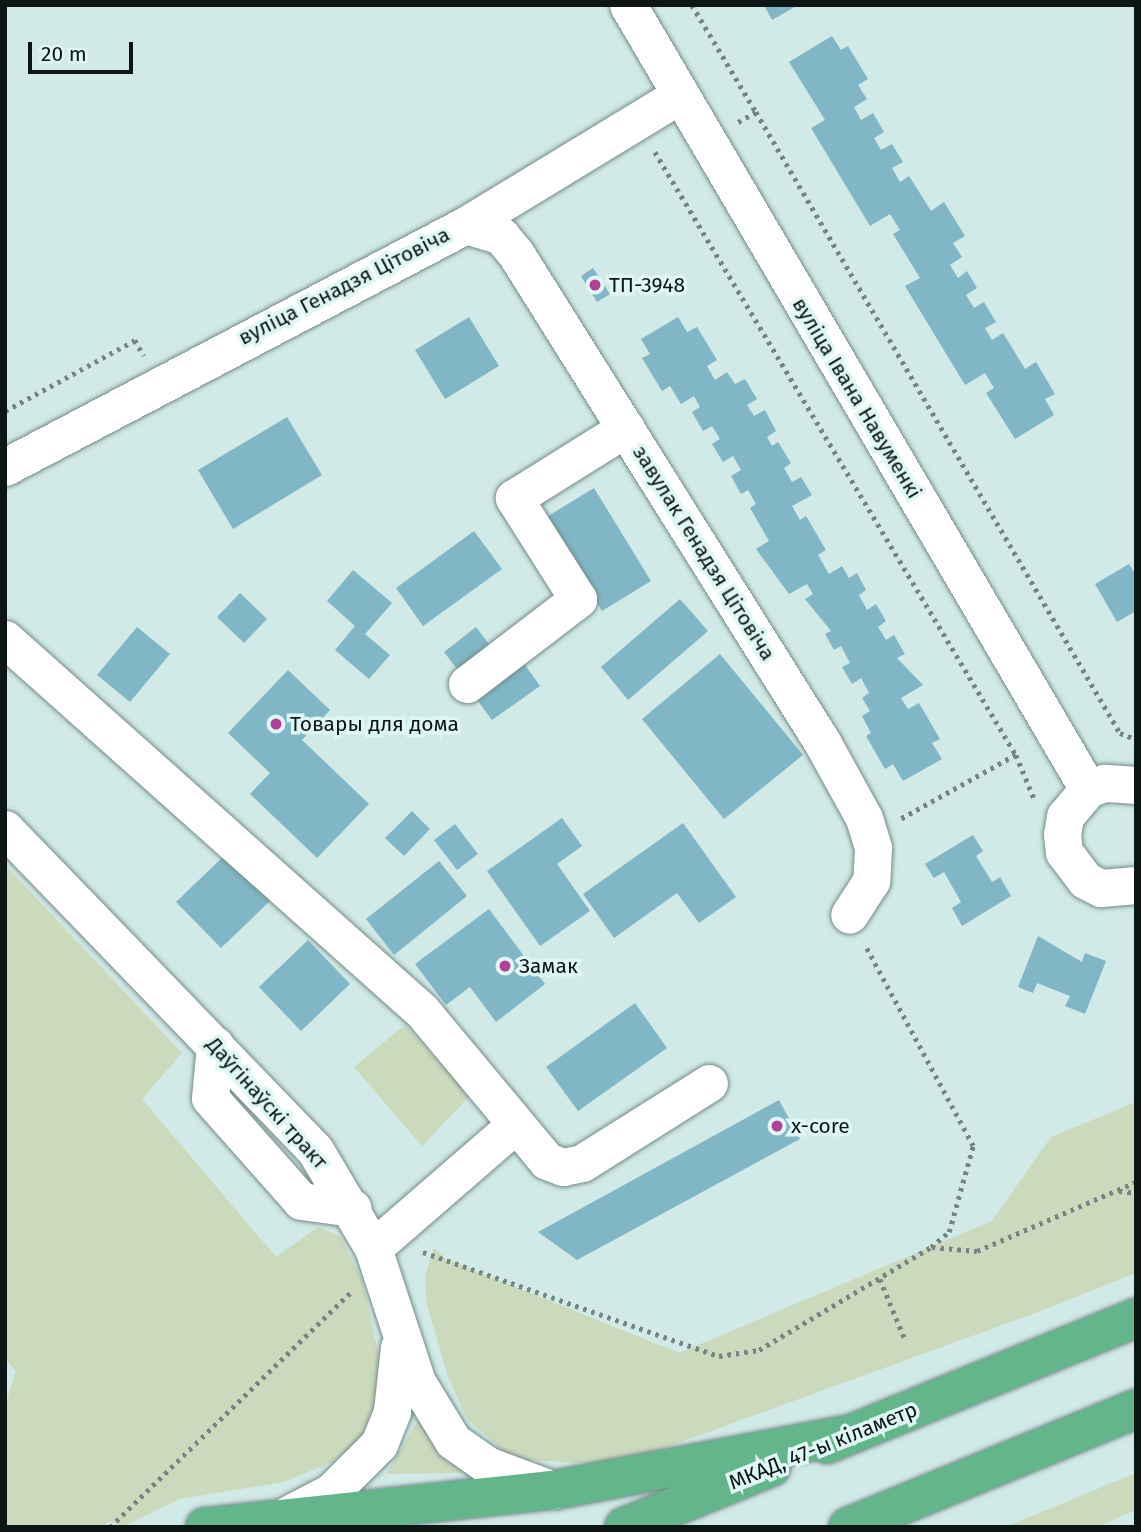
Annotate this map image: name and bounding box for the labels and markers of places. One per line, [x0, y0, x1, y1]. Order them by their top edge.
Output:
place label: ТП-3948 [609, 272, 685, 298]
marker: ТП-3948 [587, 277, 603, 293]
place label: Товары для дома [290, 711, 459, 737]
marker: Товары для дома [268, 716, 284, 732]
place label: Замак [519, 953, 578, 979]
marker: Замак [497, 958, 513, 974]
place label: x-core [791, 1113, 850, 1139]
marker: x-core [769, 1118, 785, 1134]

